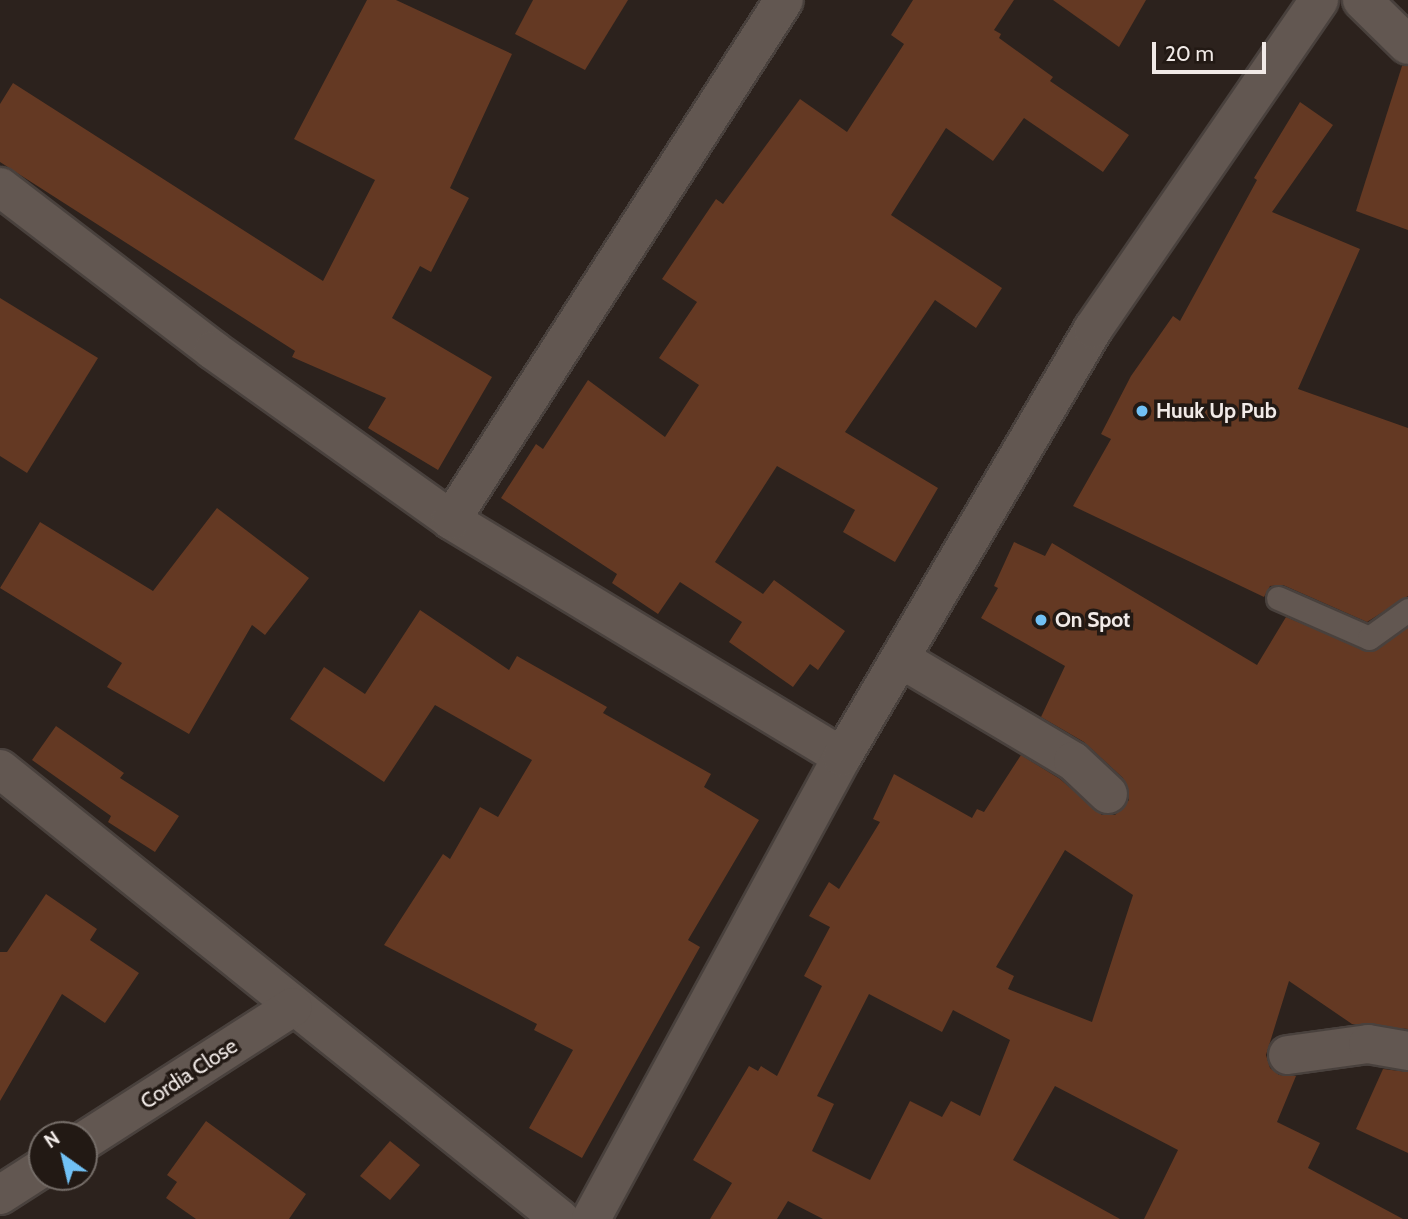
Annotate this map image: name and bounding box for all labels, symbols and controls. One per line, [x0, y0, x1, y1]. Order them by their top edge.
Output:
scale bar [1156, 28, 1270, 72]
text: 20 m [1165, 41, 1214, 66]
place label: Huuk Up Pub [1156, 398, 1277, 424]
marker: Huuk Up Pub [1134, 403, 1150, 419]
place label: On Spot [1055, 607, 1130, 633]
marker: On Spot [1033, 612, 1049, 628]
street label: Cordia Close [136, 1033, 242, 1115]
north arrow [28, 1121, 98, 1191]
text: N [40, 1127, 64, 1153]

